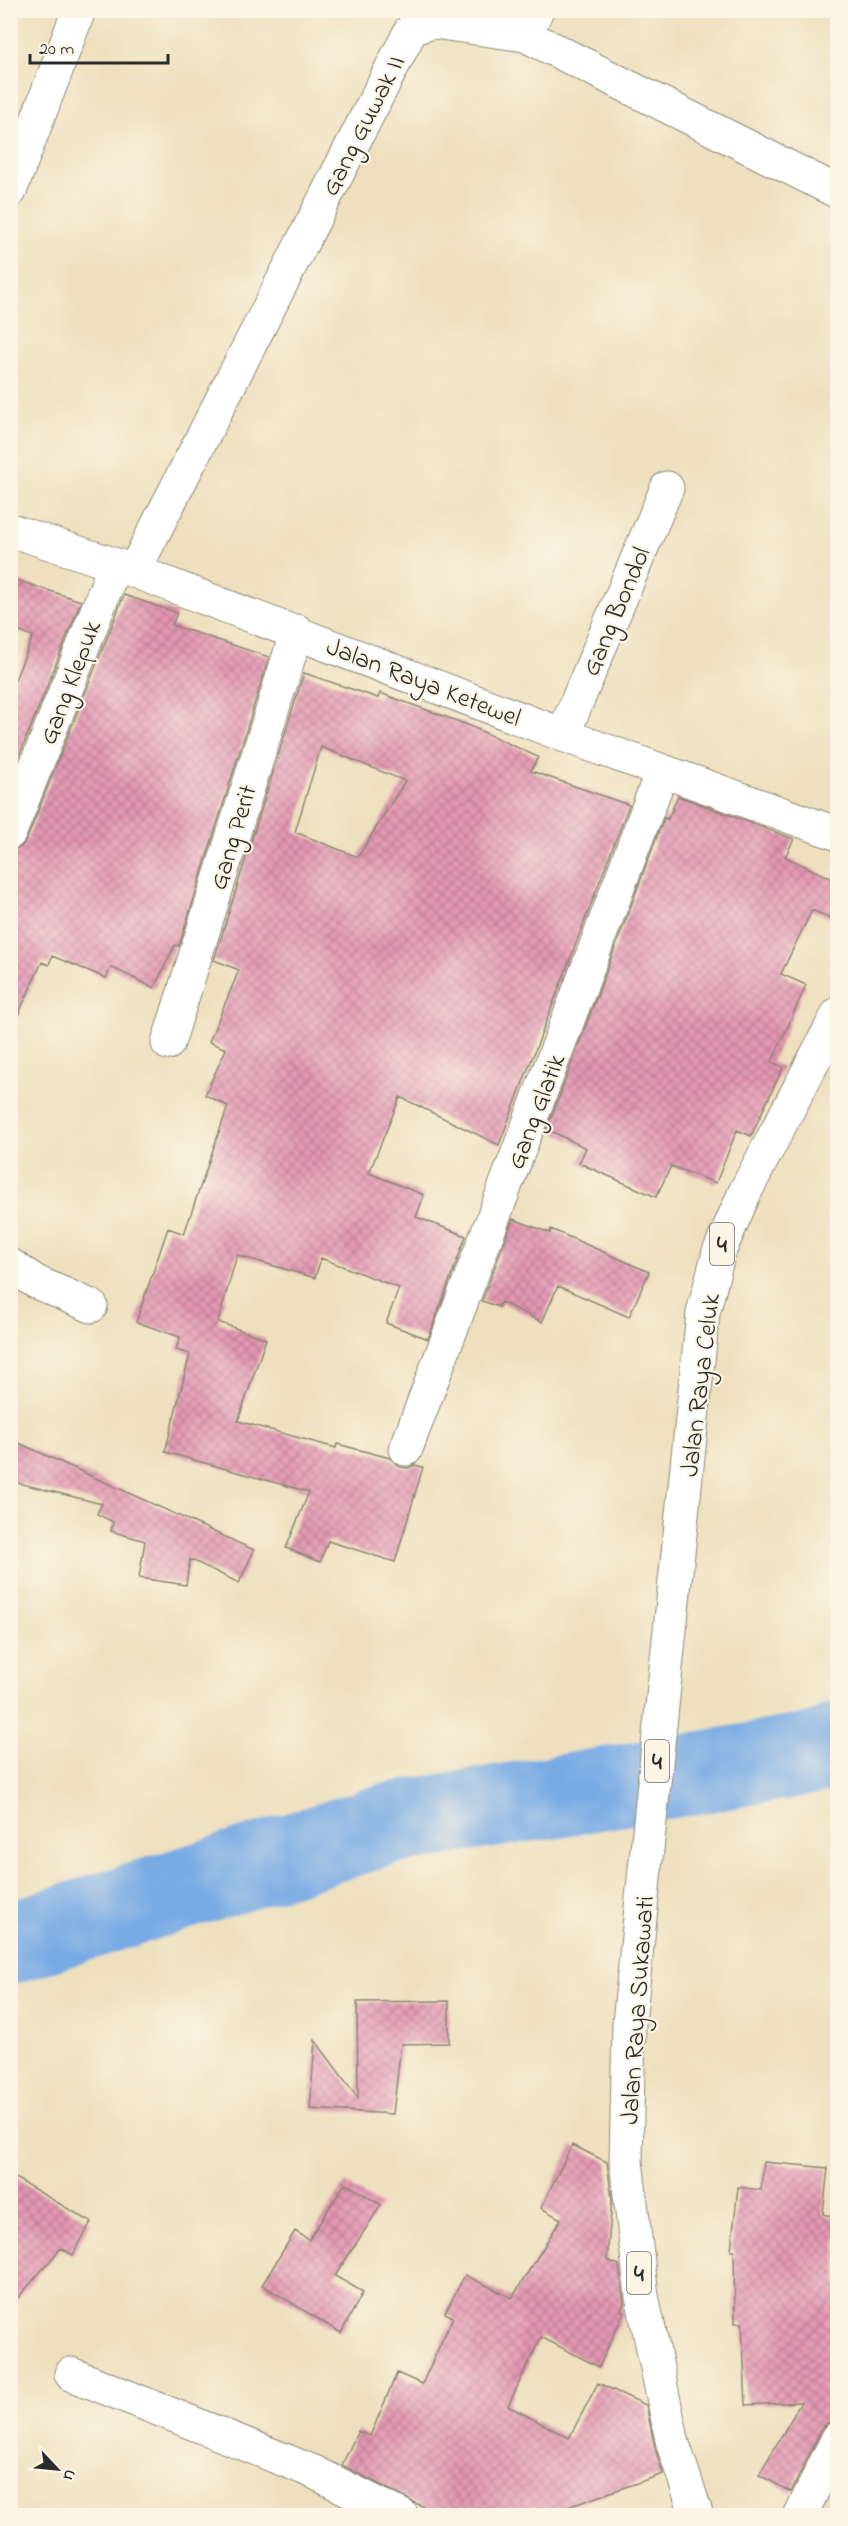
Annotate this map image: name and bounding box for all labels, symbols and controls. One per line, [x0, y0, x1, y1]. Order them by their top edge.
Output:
scale bar [30, 27, 168, 65]
text: 20 m [39, 37, 74, 63]
street label: Gang Guwak II [313, 49, 416, 203]
street label: Gang Bondol [574, 542, 662, 683]
street label: Gang Klepuk [31, 615, 113, 751]
street label: Jalan Raya Ketewel [320, 629, 526, 738]
street label: Gang Perit [201, 780, 269, 895]
street label: Gang Glatik [498, 1048, 577, 1175]
road number: 4 [710, 1223, 734, 1265]
street label: Jalan Raya Celuk [672, 1291, 732, 1479]
road number: 4 [645, 1740, 669, 1782]
street label: Jalan Raya Sukawati [612, 1895, 666, 2126]
road number: 4 [627, 2252, 651, 2294]
north arrow [27, 2439, 87, 2499]
text: U [56, 2465, 82, 2485]

